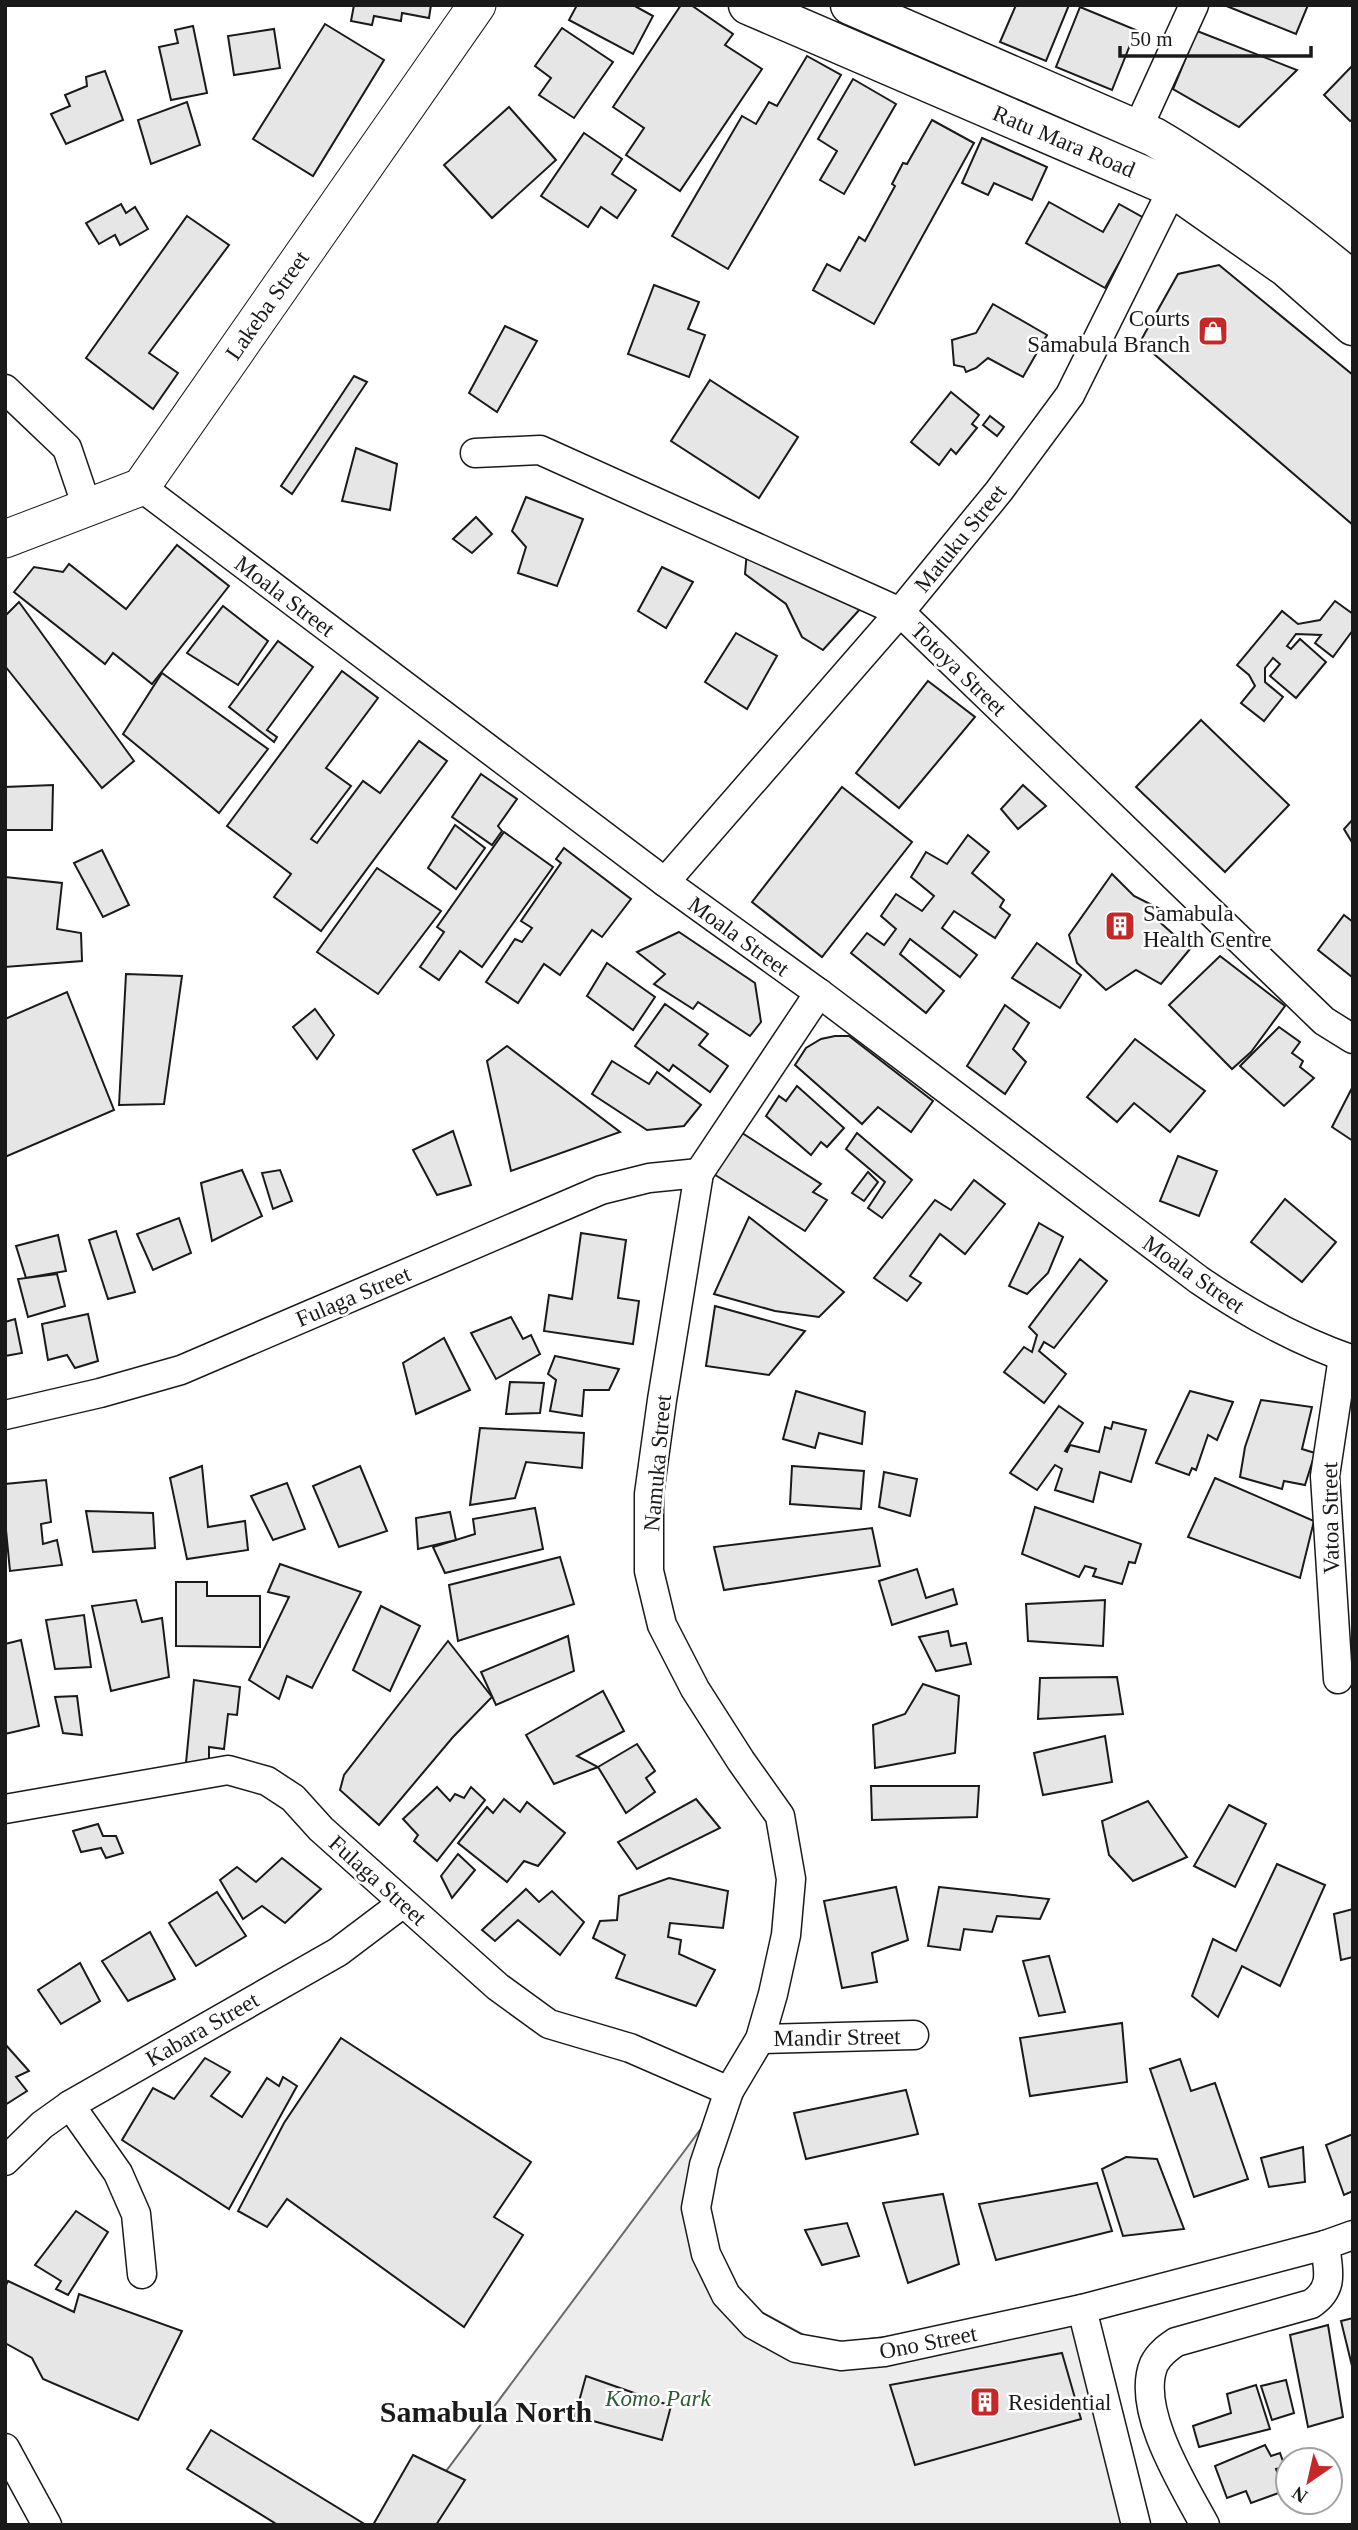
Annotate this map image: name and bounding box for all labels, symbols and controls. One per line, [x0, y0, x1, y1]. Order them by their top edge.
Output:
scale bar [1120, 14, 1311, 58]
text: 50 m [1130, 27, 1173, 51]
street label: Ratu Mara Road [989, 100, 1139, 183]
street label: Lakeba Street [221, 246, 314, 365]
place label: Courts Samabula Branch [1027, 306, 1190, 357]
shop icon: Courts Samabula Branch [1196, 314, 1230, 348]
street label: Matuku Street [909, 479, 1012, 597]
street label: Moala Street [230, 551, 340, 642]
street label: Totoya Street [906, 618, 1012, 721]
street label: Moala Street [684, 892, 794, 982]
place label: Samabula Health Centre [1143, 901, 1271, 952]
building icon: Samabula Health Centre [1103, 909, 1137, 943]
street label: Moala Street [1138, 1230, 1250, 1319]
street label: Fulaga Street [292, 1261, 415, 1332]
street label: Namuka Street [639, 1393, 676, 1533]
street label: Vatoa Street [1317, 1461, 1344, 1574]
street label: Fulaga Street [324, 1830, 432, 1931]
street label: Kabara Street [142, 1987, 263, 2072]
street label: Mandir Street [773, 2024, 901, 2051]
street label: Ono Street [877, 2321, 980, 2364]
building icon: Residential [968, 2385, 1002, 2419]
park label: Komo Park [604, 2386, 711, 2411]
place label: Residential [1008, 2390, 1111, 2415]
district label: Samabula North [380, 2395, 593, 2428]
north arrow [1274, 2446, 1344, 2516]
text: N [1288, 2482, 1311, 2507]

